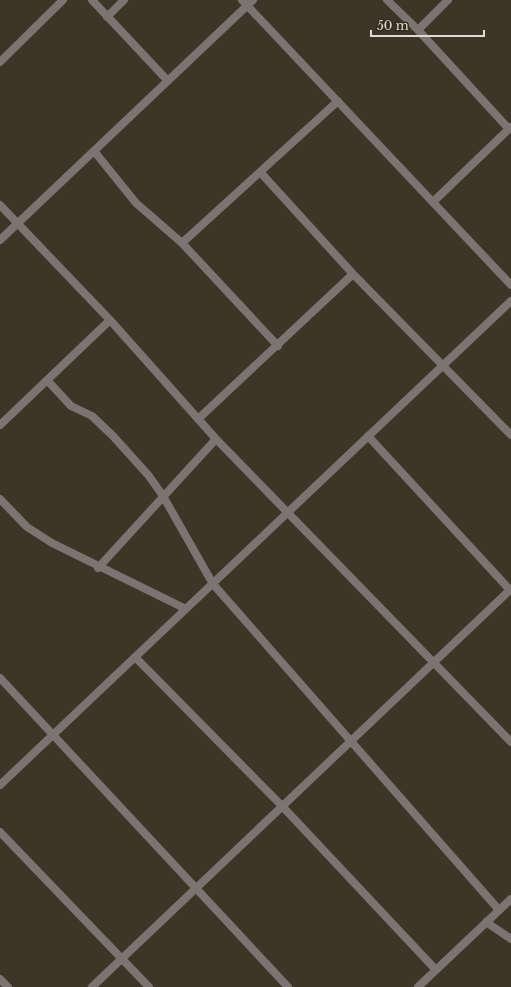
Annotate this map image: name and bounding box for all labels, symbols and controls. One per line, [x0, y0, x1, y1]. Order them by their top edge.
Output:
scale bar [371, 12, 484, 38]
text: 50 m [377, 18, 409, 33]

